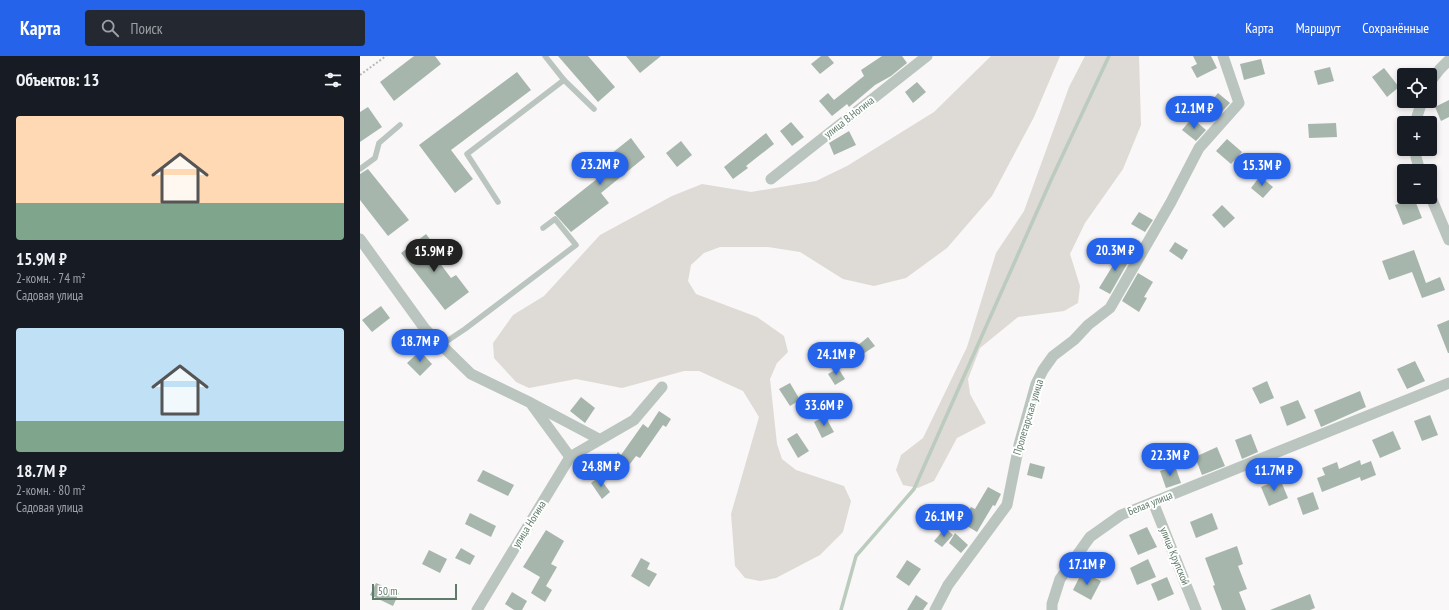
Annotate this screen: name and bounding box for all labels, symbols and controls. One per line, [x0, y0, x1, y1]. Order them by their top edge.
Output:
search box [85, 10, 365, 46]
text: Карта [20, 16, 61, 40]
icon: search [99, 17, 121, 39]
text: Поиск [131, 19, 163, 38]
text: Карта [1245, 19, 1274, 37]
text: Маршрут [1296, 19, 1340, 37]
text: Сохранённые [1362, 19, 1429, 37]
map controls [1397, 68, 1437, 204]
button: locate [1397, 68, 1437, 108]
text: Объектов: 13 [16, 69, 99, 91]
icon: filters [322, 69, 344, 91]
street label: улица В.Ногина [821, 93, 877, 141]
pin: 12.1M ₽ [1157, 96, 1231, 130]
text: 12.1M ₽ [1175, 100, 1213, 117]
button: + [1397, 116, 1437, 156]
icon: home [144, 142, 216, 214]
pin: 23.2M ₽ [563, 152, 637, 186]
pin: 15.3M ₽ [1225, 153, 1299, 187]
text: 23.2M ₽ [581, 156, 619, 173]
text: 15.3M ₽ [1243, 157, 1281, 174]
button: − [1397, 164, 1437, 204]
pin: 20.3M ₽ [1078, 238, 1152, 272]
pin: 15.9M ₽ [397, 239, 471, 273]
text: 20.3M ₽ [1096, 242, 1134, 259]
text: 15.9M ₽ [415, 243, 453, 260]
text: 15.9M ₽ [16, 248, 67, 270]
text: 2-комн. · 74 m² [16, 270, 86, 287]
text: Садовая улица [16, 287, 83, 304]
pin: 18.7M ₽ [383, 329, 457, 363]
text: 18.7M ₽ [401, 333, 439, 350]
pin: 24.1M ₽ [799, 342, 873, 376]
text: 24.1M ₽ [817, 346, 855, 363]
icon: home [144, 354, 216, 426]
street label: Пролетарская улица [1010, 377, 1046, 457]
pin: 33.6M ₽ [787, 393, 861, 427]
text: 33.6M ₽ [805, 397, 843, 414]
pin: 22.3M ₽ [1133, 443, 1207, 477]
text: 22.3M ₽ [1151, 447, 1189, 464]
pin: 24.8M ₽ [564, 454, 638, 488]
text: 24.8M ₽ [582, 458, 620, 475]
pin: 11.7M ₽ [1237, 458, 1311, 492]
text: 18.7M ₽ [16, 460, 67, 482]
text: 11.7M ₽ [1255, 462, 1293, 479]
text: 2-комн. · 80 m² [16, 482, 86, 499]
street label: Белая улица [1125, 488, 1175, 518]
street label: улица Ногина [509, 498, 549, 550]
text: Садовая улица [16, 499, 83, 516]
pin: 26.1M ₽ [907, 504, 981, 538]
text: 26.1M ₽ [925, 508, 963, 525]
street label: улица Крупской [1157, 525, 1193, 587]
pin: 17.1M ₽ [1050, 552, 1124, 586]
text: 17.1M ₽ [1068, 556, 1106, 573]
scale bar [372, 582, 457, 601]
text: 50 m [378, 584, 397, 598]

